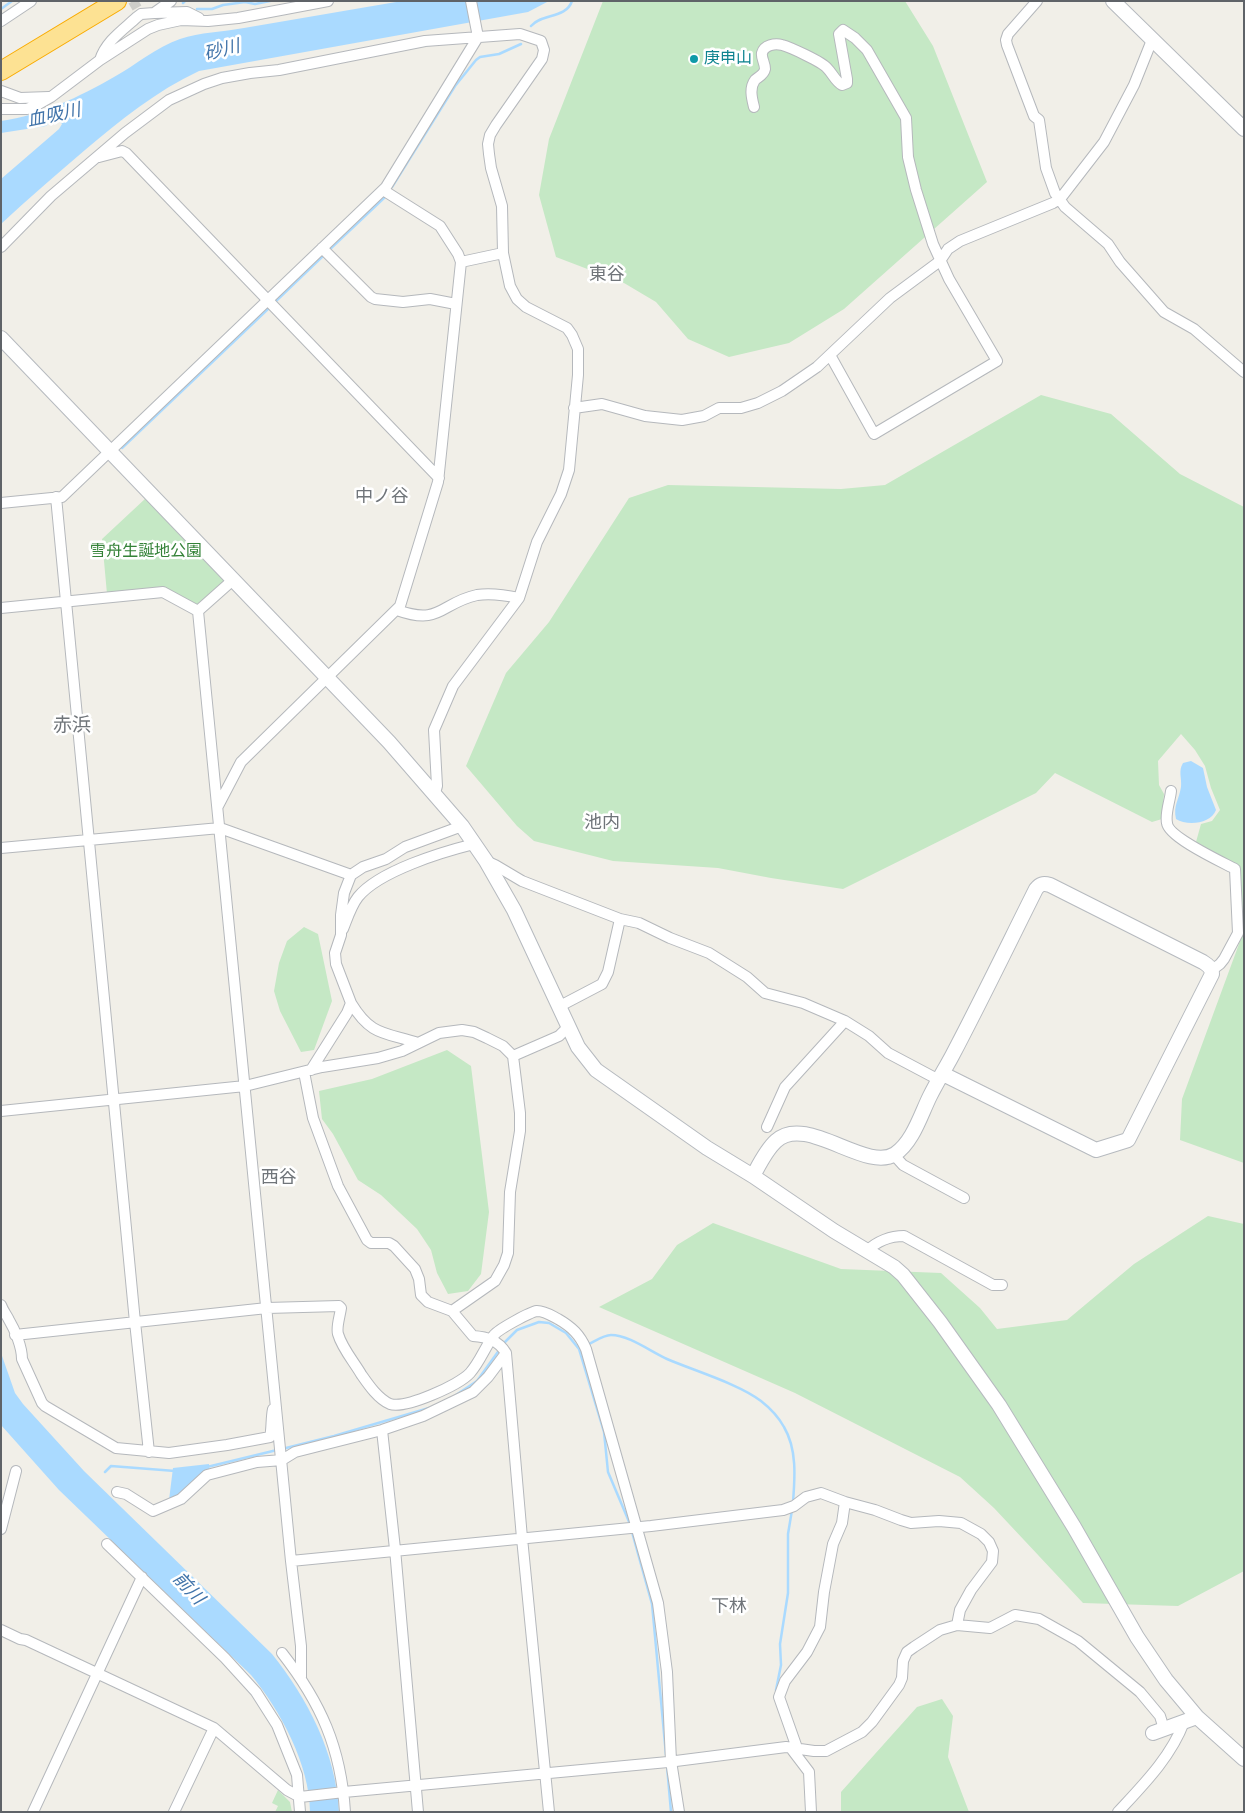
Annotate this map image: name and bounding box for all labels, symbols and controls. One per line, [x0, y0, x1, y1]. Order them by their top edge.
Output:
water label: 砂川 [202, 36, 242, 66]
place label: 庚申山 [704, 49, 752, 69]
marker: 庚申山 [688, 53, 700, 65]
water label: 血吸川 [25, 100, 83, 132]
district label: 東谷 [589, 264, 625, 286]
district label: 中ノ谷 [355, 486, 409, 508]
park label: 雪舟生誕地公園 [90, 542, 202, 562]
district label: 赤浜 [53, 715, 91, 737]
district label: 池内 [584, 812, 620, 834]
district label: 西谷 [261, 1167, 297, 1189]
water label: 前川 [168, 1568, 208, 1610]
district label: 下林 [711, 1596, 747, 1618]

